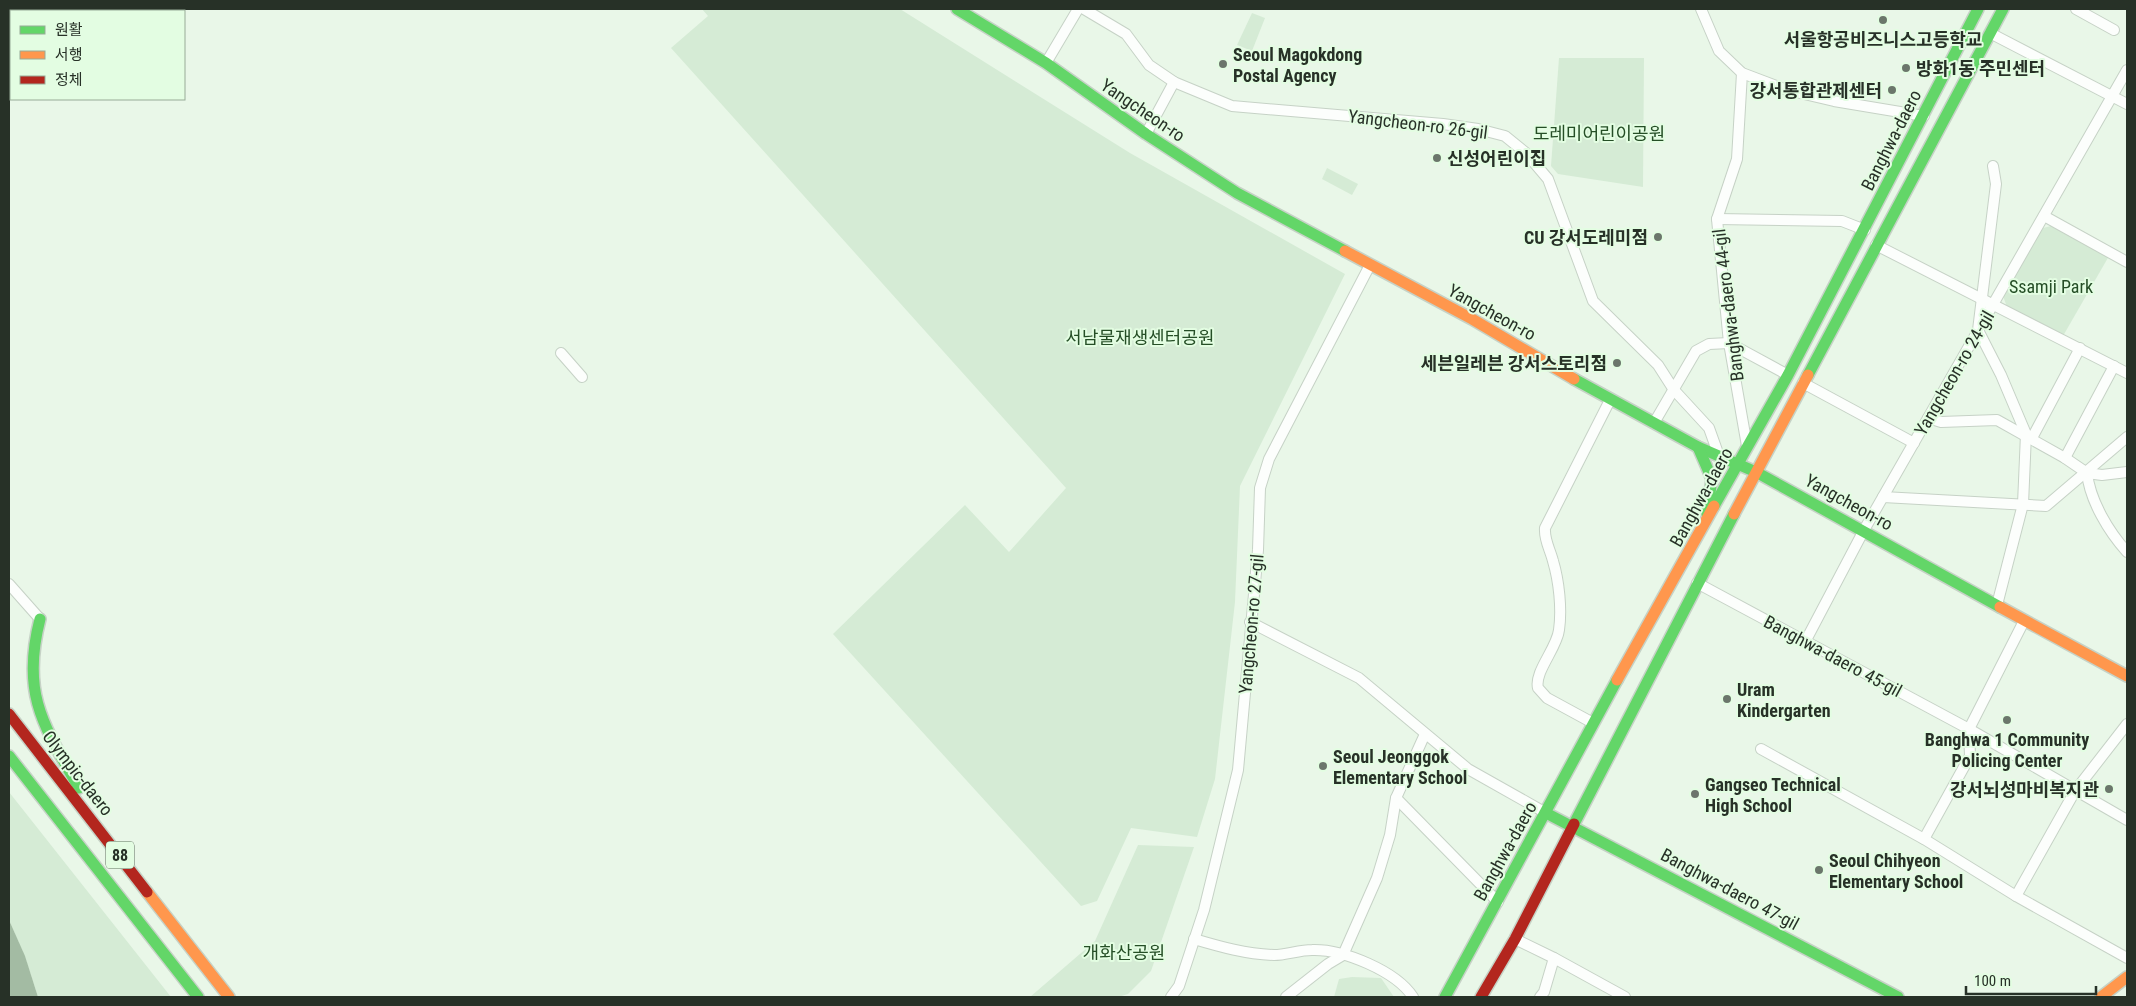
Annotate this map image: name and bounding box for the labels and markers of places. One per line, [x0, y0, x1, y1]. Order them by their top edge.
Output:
marker: 서울항공비즈니스고등학교 [1877, 14, 1889, 26]
place label: 서울항공비즈니스고등학교 [1784, 29, 1982, 50]
place label: Seoul Magokdong Postal Agency [1233, 44, 1362, 86]
marker: Seoul Magokdong Postal Agency [1217, 58, 1229, 70]
place label: 방화1동 주민센터 [1916, 58, 2045, 79]
marker: 방화1동 주민센터 [1900, 62, 1912, 74]
place label: 강서통합관제센터 [1750, 80, 1882, 101]
marker: 강서통합관제센터 [1886, 84, 1898, 96]
place label: 신성어린이집 [1447, 148, 1546, 169]
marker: 신성어린이집 [1431, 152, 1443, 164]
place label: CU 강서도레미점 [1524, 227, 1648, 248]
marker: CU 강서도레미점 [1652, 231, 1664, 243]
place label: 세븐일레븐 강서스토리점 [1421, 353, 1607, 374]
marker: 세븐일레븐 강서스토리점 [1611, 357, 1623, 369]
place label: Uram Kindergarten [1737, 679, 1831, 721]
marker: Uram Kindergarten [1721, 693, 1733, 705]
marker: Banghwa 1 Community Policing Center [2001, 714, 2013, 726]
place label: Banghwa 1 Community Policing Center [1925, 729, 2089, 771]
place label: Seoul Jeonggok Elementary School [1333, 746, 1467, 788]
marker: Seoul Jeonggok Elementary School [1317, 760, 1329, 772]
place label: Gangseo Technical High School [1705, 774, 1841, 816]
place label: 강서뇌성마비복지관 [1950, 779, 2099, 800]
marker: 강서뇌성마비복지관 [2103, 783, 2115, 795]
marker: Gangseo Technical High School [1689, 788, 1701, 800]
place label: Seoul Chihyeon Elementary School [1829, 850, 1963, 892]
marker: Seoul Chihyeon Elementary School [1813, 864, 1825, 876]

